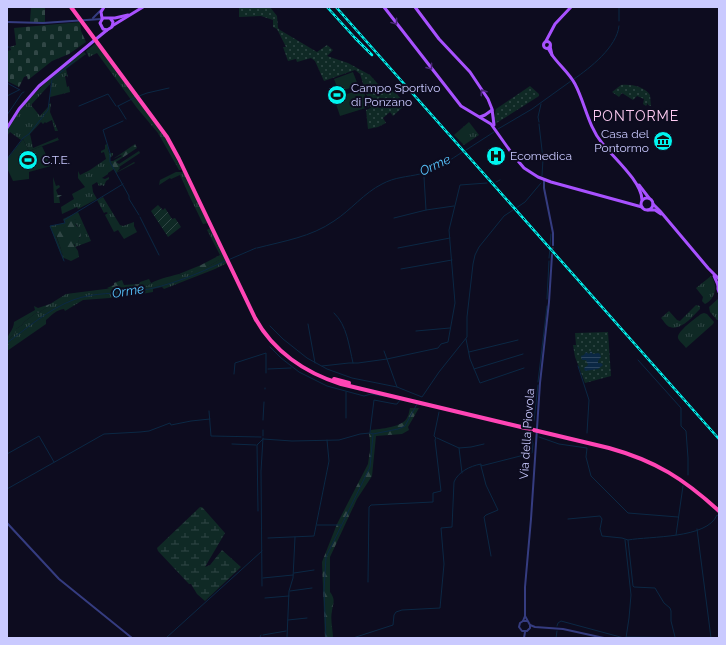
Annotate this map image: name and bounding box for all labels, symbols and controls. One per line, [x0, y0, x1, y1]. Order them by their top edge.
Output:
one-way arrow [390, 17, 397, 24]
one-way arrow [425, 62, 432, 69]
place label: Campo Sportivo di Ponzano [351, 81, 440, 109]
sports icon: Campo Sportivo di Ponzano [326, 84, 348, 106]
one-way arrow [481, 89, 488, 96]
district label: PONTORME [593, 108, 679, 124]
place label: Casa del Pontormo [594, 127, 650, 155]
museum icon: Casa del Pontormo [652, 130, 674, 152]
hospital icon: Ecomedica [485, 145, 507, 167]
sports icon: C.T.E. [17, 149, 39, 171]
place label: Ecomedica [510, 149, 572, 163]
water label: Orme [417, 151, 453, 179]
place label: C.T.E. [42, 153, 70, 167]
water label: Orme [111, 281, 145, 301]
street label: Via della Piovola [517, 388, 537, 480]

